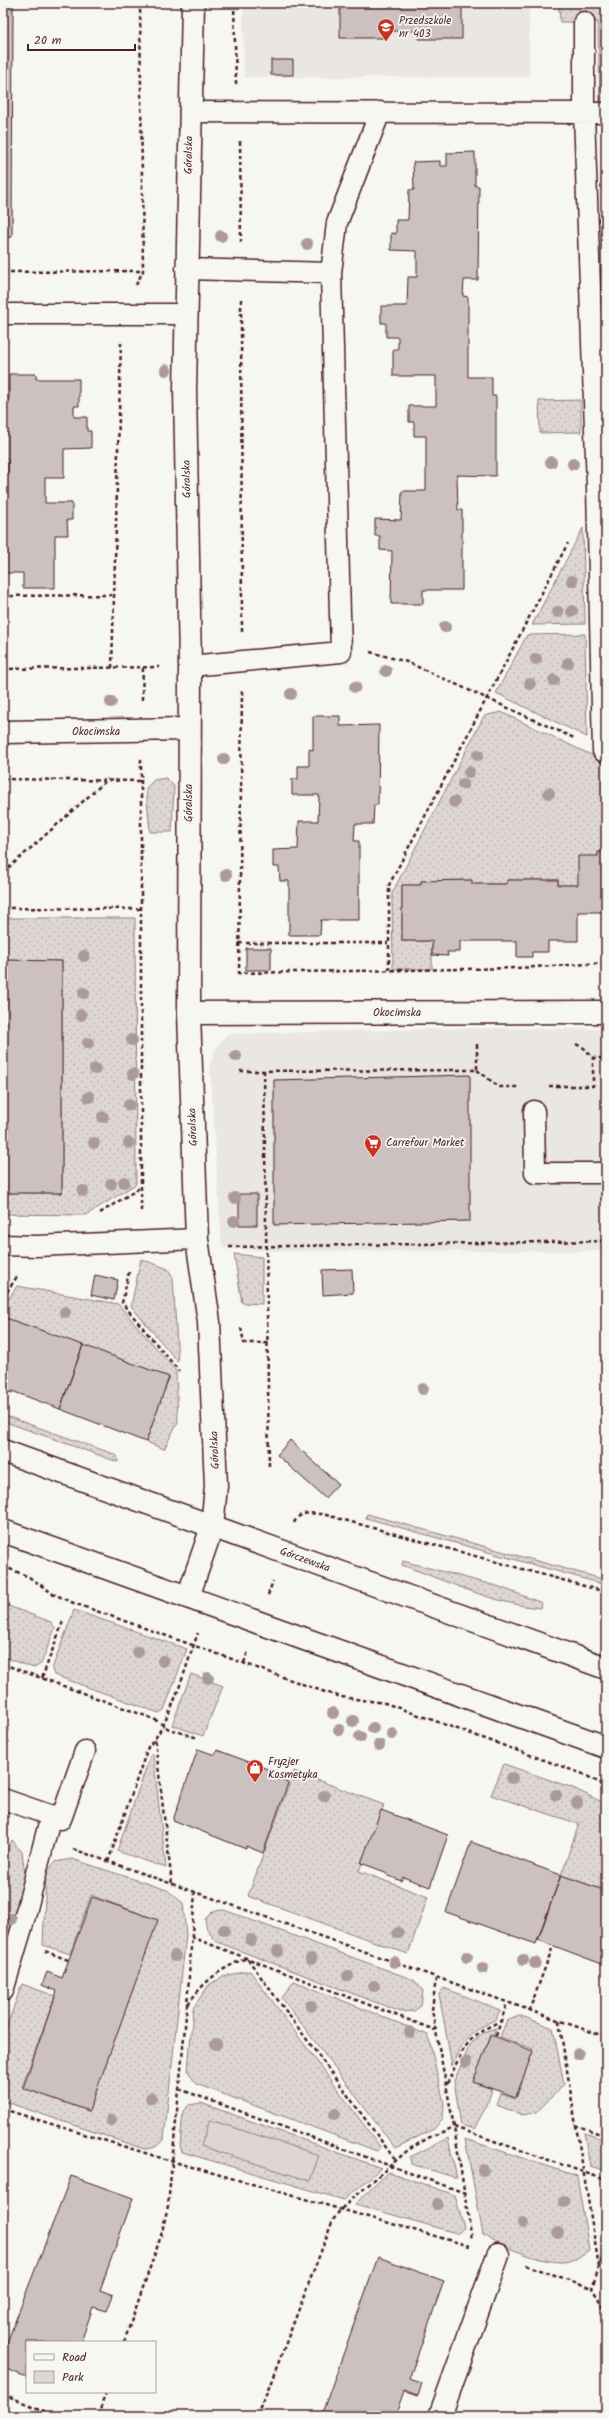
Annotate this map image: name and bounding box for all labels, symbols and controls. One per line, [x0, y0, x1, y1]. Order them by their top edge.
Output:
place label: Przedszkole nr 403 [399, 12, 451, 43]
school or university icon: Przedszkole nr 403 [376, 17, 396, 42]
scale bar [28, 26, 135, 52]
text: 20 m [34, 31, 62, 50]
street label: Góralska [180, 136, 198, 174]
street label: Góralska [178, 460, 196, 498]
street label: Okocimska [72, 723, 120, 741]
street label: Góralska [180, 784, 198, 822]
street label: Okocimska [373, 1004, 421, 1022]
street label: Góralska [183, 1108, 203, 1146]
supermarket icon: Carrefour Market [363, 1133, 383, 1158]
place label: Carrefour Market [386, 1134, 465, 1152]
street label: Góralska [205, 1431, 225, 1469]
street label: Górczewska [277, 1543, 333, 1577]
place label: Fryzjer Kosmetyka [268, 1753, 318, 1784]
shop icon: Fryzjer Kosmetyka [245, 1758, 265, 1783]
legend [26, 2341, 156, 2393]
text: Road [62, 2348, 87, 2367]
text: Park [62, 2368, 84, 2387]

